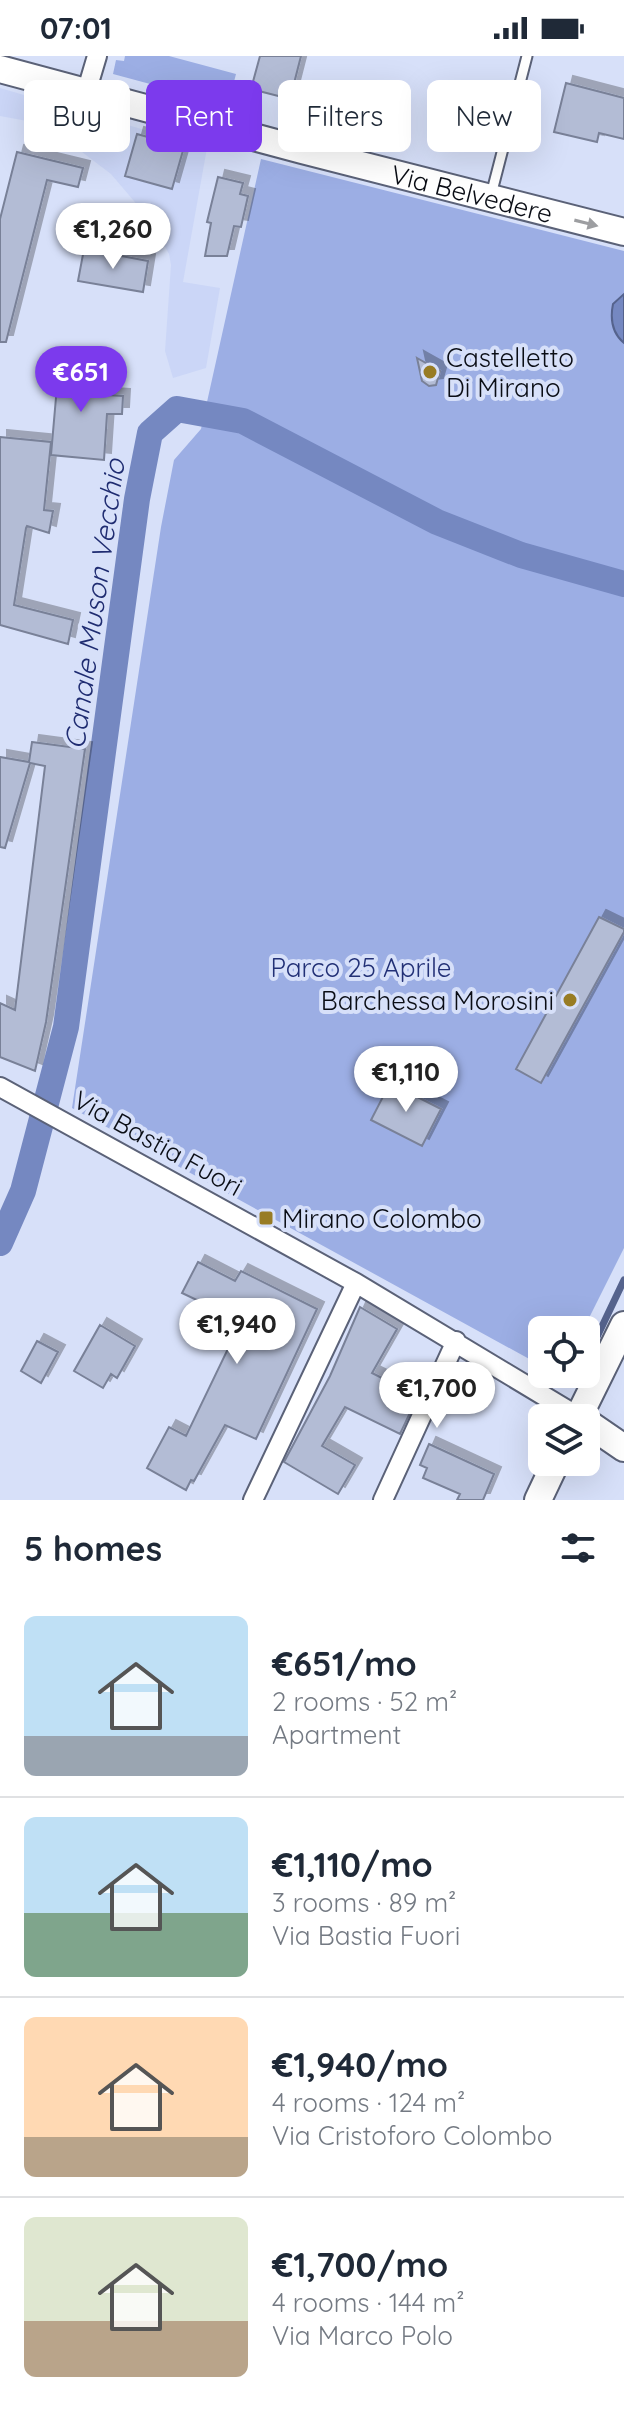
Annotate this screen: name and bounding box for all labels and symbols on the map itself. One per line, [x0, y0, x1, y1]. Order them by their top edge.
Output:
street label: Via Belvedere [388, 157, 556, 230]
pin: €1,260 [48, 203, 178, 271]
one-way arrow [574, 217, 599, 229]
place label: Castelletto Di Mirano [446, 341, 574, 404]
pin: €651 [34, 346, 128, 414]
marker: Castelletto Di Mirano [421, 363, 439, 381]
water label: Canale Muson Vecchio [56, 456, 132, 751]
park label: Parco 25 Aprile [270, 951, 452, 984]
place label: Barchessa Morosini [321, 984, 554, 1017]
marker: Barchessa Morosini [561, 991, 579, 1009]
pin: €1,110 [341, 1046, 471, 1114]
street label: Via Bastia Fuori [68, 1083, 248, 1203]
place label: Mirano Colombo [282, 1202, 482, 1235]
marker: Mirano Colombo [257, 1209, 275, 1227]
pin: €1,940 [172, 1298, 302, 1366]
pin: €1,700 [372, 1362, 502, 1430]

